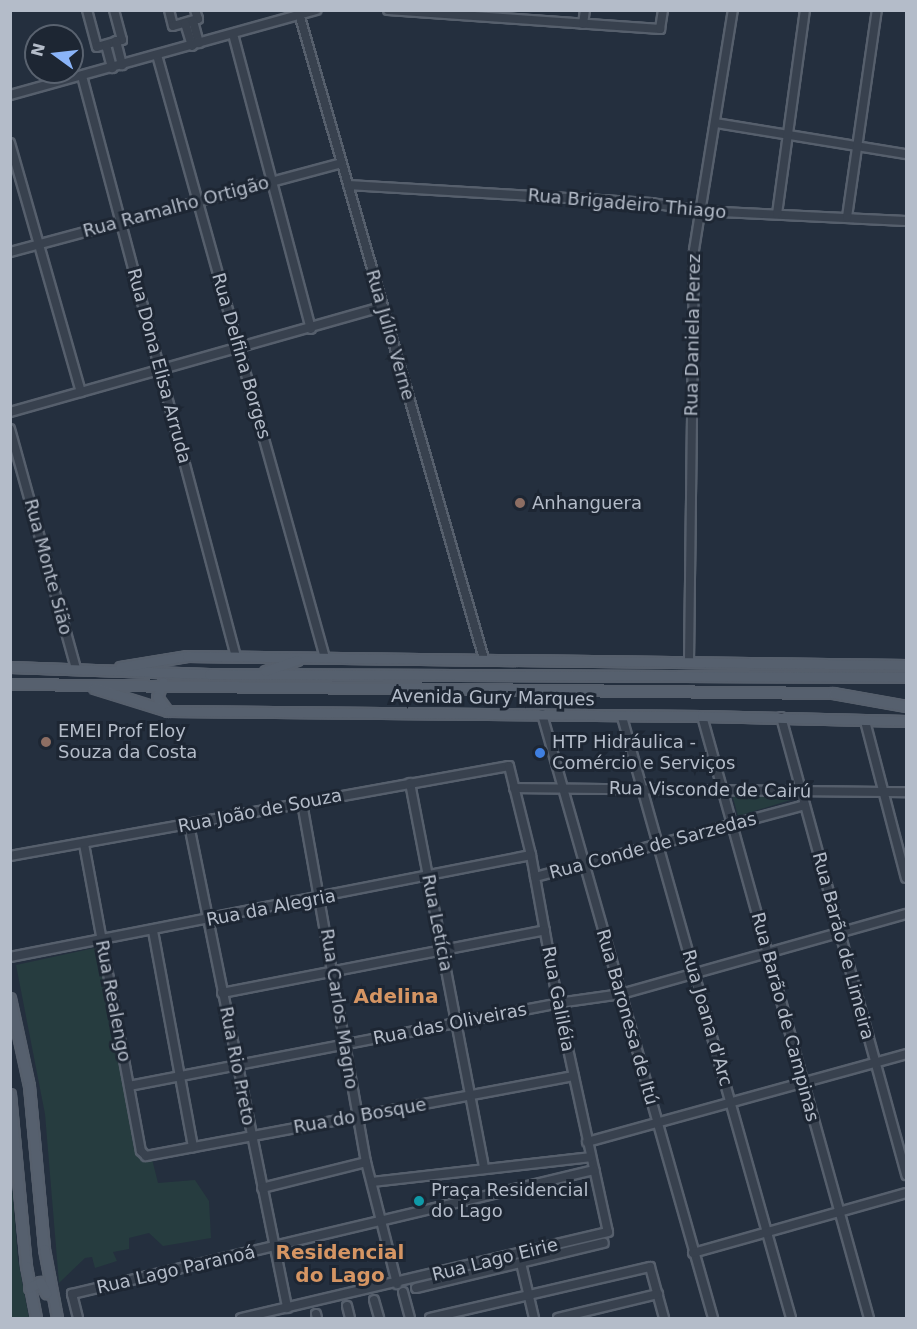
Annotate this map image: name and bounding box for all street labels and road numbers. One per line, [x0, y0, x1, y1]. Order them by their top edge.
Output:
street label: Rua Ramalho Ortigão [81, 172, 271, 242]
street label: Rua Brigadeiro Thiago [527, 185, 727, 223]
street label: Rua Daniela Perez [681, 253, 705, 417]
street label: Rua Dona Elisa Arruda [123, 266, 195, 466]
street label: Rua Júlio Verne [361, 267, 419, 403]
street label: Rua Delfina Borges [207, 271, 275, 441]
street label: Rua Monte Sião [19, 497, 77, 637]
street label: Avenida Gury Marques [391, 685, 595, 711]
street label: Rua Visconde de Cairú [609, 777, 811, 803]
street label: Rua João de Souza [176, 785, 344, 837]
street label: Rua Conde de Sarzedas [547, 808, 759, 884]
street label: Rua Barão de Limeira [808, 850, 878, 1042]
street label: Rua Letícia [417, 873, 457, 973]
street label: Rua da Alegria [205, 885, 337, 931]
street label: Rua Barão de Campinas [747, 910, 823, 1124]
street label: Rua Carlos Magno [316, 927, 362, 1091]
street label: Rua Baronesa de Itú [592, 927, 662, 1107]
street label: Rua Realengo [91, 938, 135, 1064]
street label: Rua Galiléia [537, 944, 579, 1054]
street label: Rua Joana d'Arc [677, 947, 737, 1089]
street label: Rua das Oliveiras [371, 999, 529, 1049]
street label: Rua Rio Preto [215, 1005, 259, 1127]
street label: Rua do Bosque [292, 1094, 428, 1138]
street label: Rua Lago Eirie [430, 1234, 560, 1286]
street label: Rua Lago Paranoá [95, 1241, 257, 1299]

